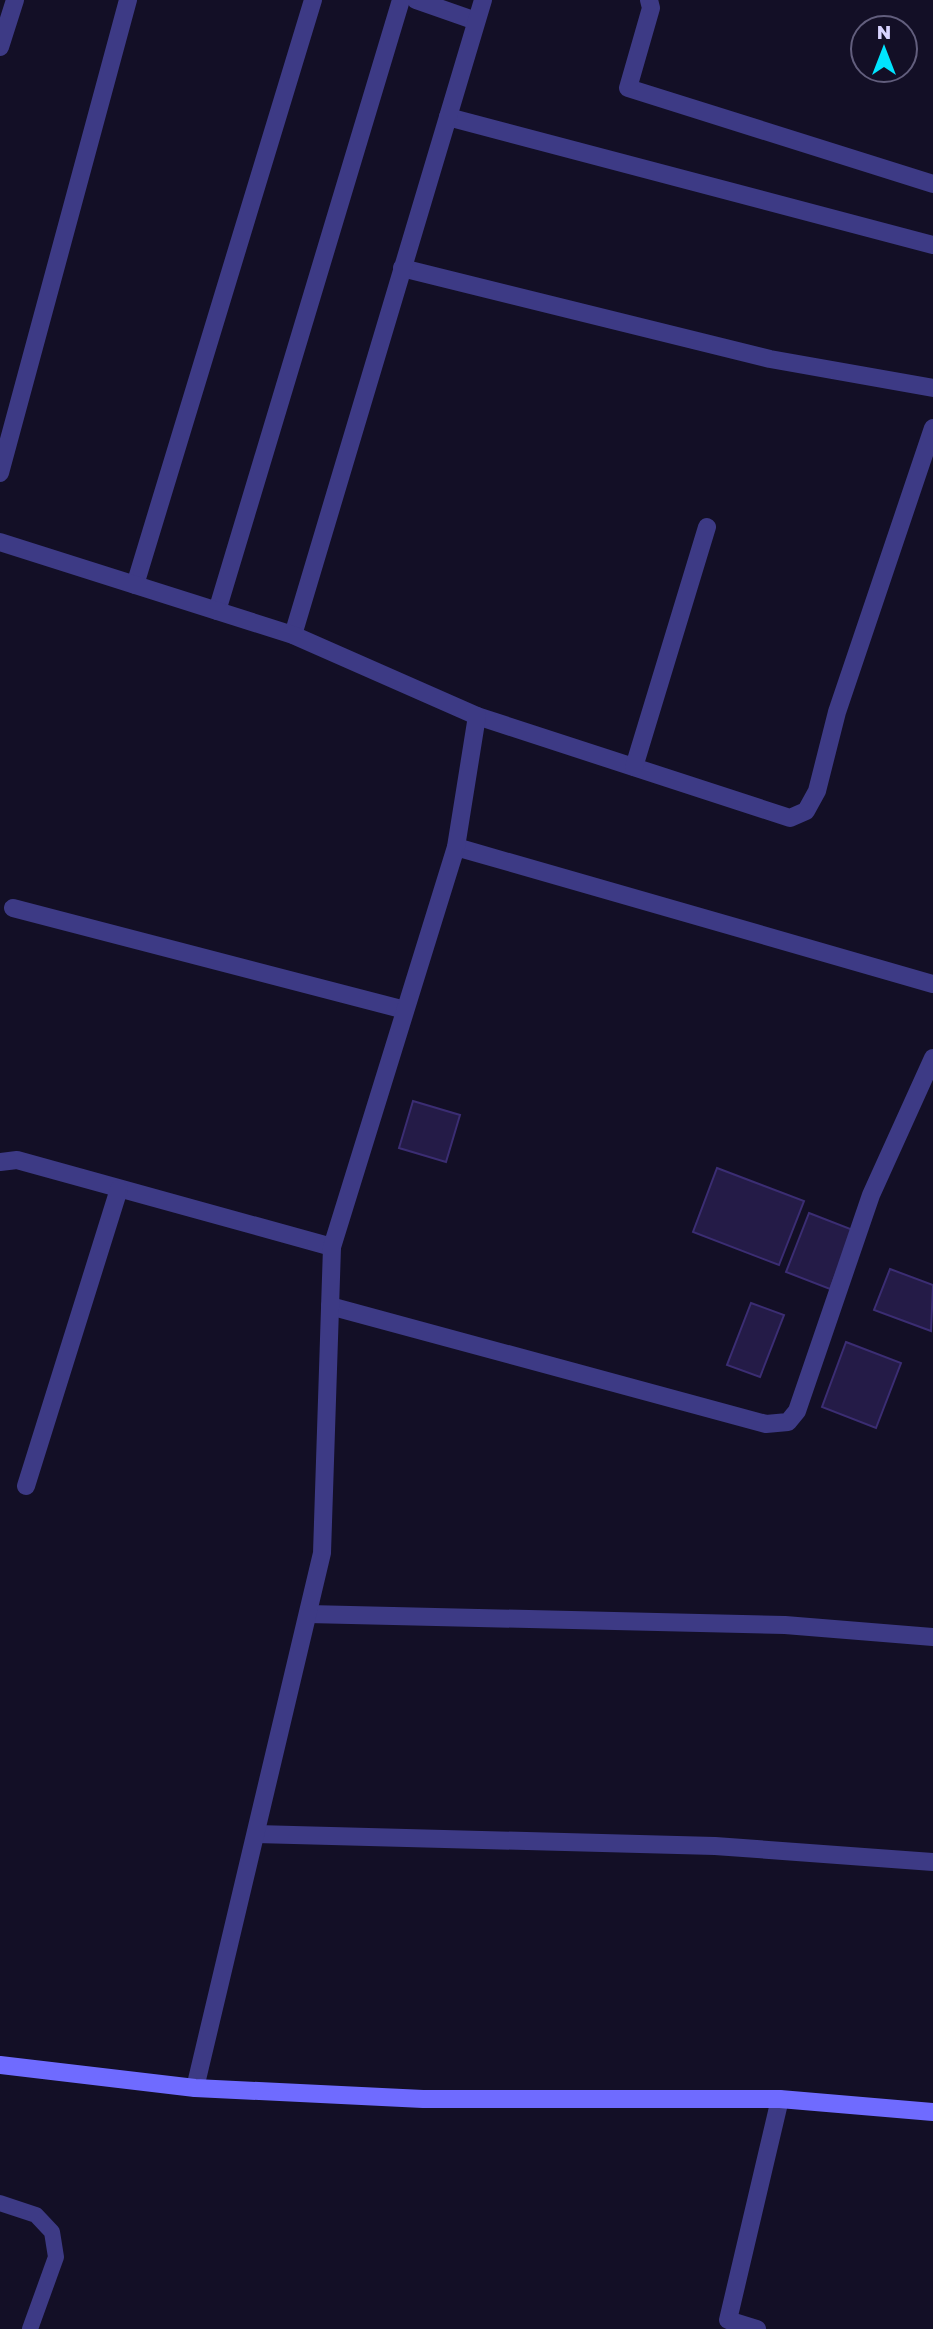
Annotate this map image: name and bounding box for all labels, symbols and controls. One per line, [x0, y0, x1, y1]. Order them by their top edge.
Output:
north arrow [849, 14, 919, 84]
text: N [877, 20, 891, 43]

